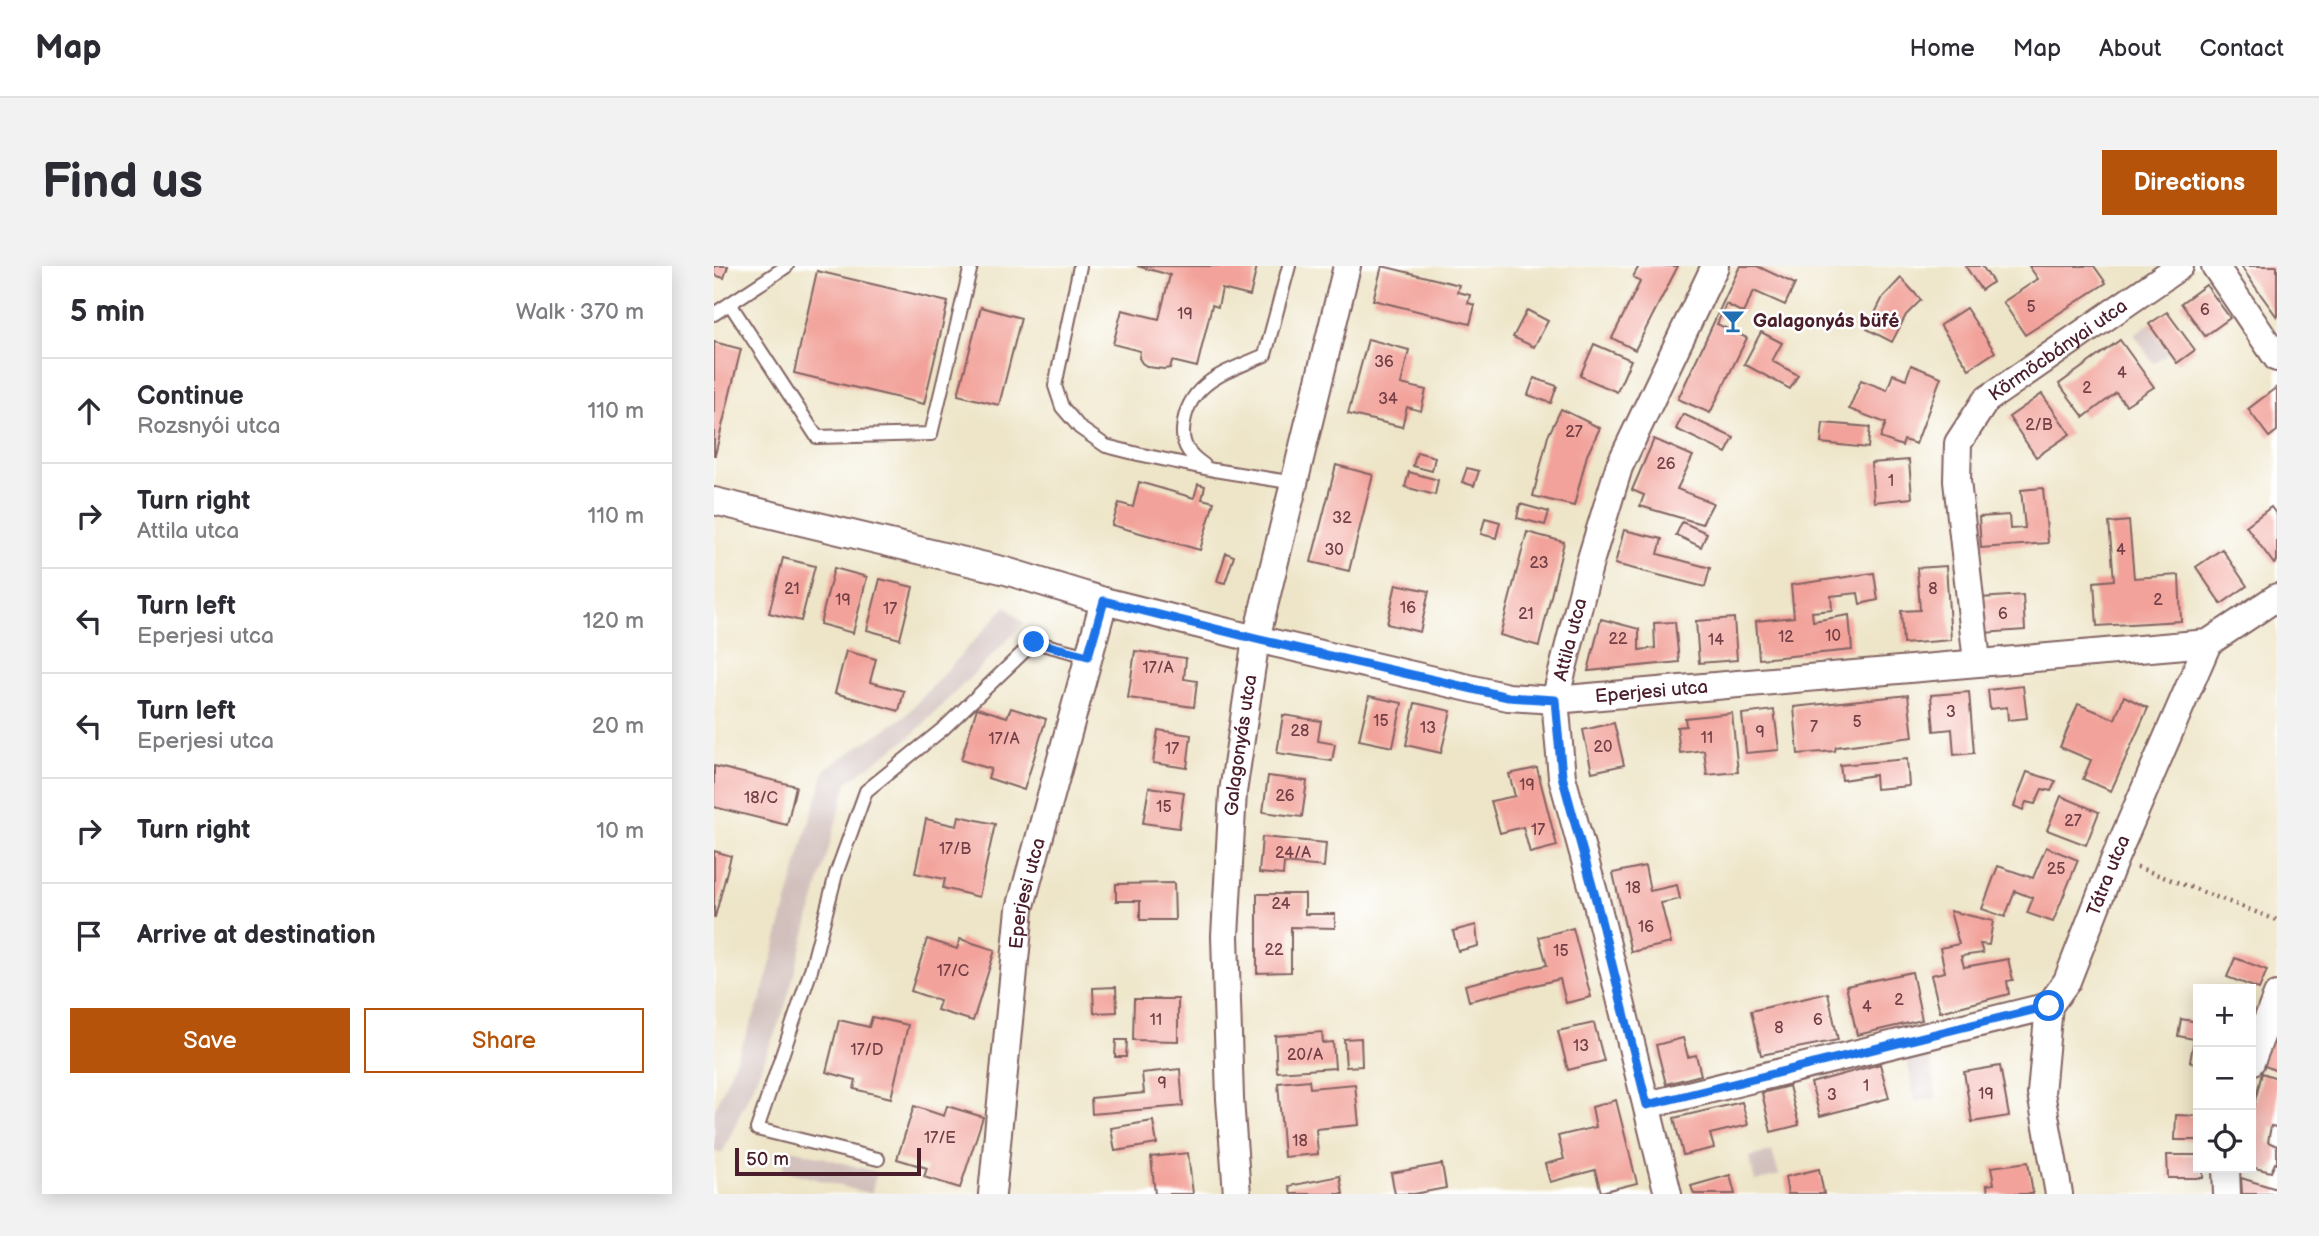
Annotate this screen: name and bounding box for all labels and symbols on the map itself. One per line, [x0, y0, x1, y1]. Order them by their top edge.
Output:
street label: Körmöcbányai utca [1984, 294, 2132, 406]
house number: 5 [2026, 298, 2036, 317]
house number: 6 [2200, 301, 2210, 320]
house number: 19 [1177, 305, 1193, 324]
bar icon: Galagonyás büfé [1719, 307, 1747, 335]
place label: Galagonyás büfé [1753, 310, 1899, 333]
house number: 36 [1374, 353, 1394, 372]
house number: 4 [2117, 364, 2127, 383]
house number: 2 [2082, 379, 2092, 398]
house number: 34 [1378, 390, 1398, 409]
house number: 2/B [2025, 416, 2053, 435]
house number: 27 [1565, 423, 1583, 442]
house number: 26 [1656, 455, 1676, 474]
house number: 1 [1888, 472, 1894, 491]
house number: 32 [1332, 509, 1352, 528]
house number: 30 [1324, 541, 1344, 560]
house number: 4 [2116, 541, 2126, 560]
house number: 23 [1530, 554, 1549, 573]
house number: 21 [784, 580, 800, 599]
house number: 8 [1928, 580, 1938, 599]
house number: 19 [835, 591, 851, 610]
house number: 2 [2153, 591, 2163, 610]
street label: Attila utca [1549, 596, 1592, 683]
house number: 16 [1400, 599, 1416, 618]
house number: 17 [883, 600, 897, 619]
house number: 21 [1518, 605, 1534, 624]
house number: 6 [1998, 605, 2008, 624]
route end [1018, 626, 1049, 657]
house number: 10 [1825, 627, 1841, 646]
house number: 12 [1778, 628, 1794, 647]
house number: 22 [1609, 630, 1628, 649]
house number: 14 [1708, 631, 1724, 650]
house number: 17/A [1142, 659, 1174, 678]
street label: Galagonyás utca [1220, 673, 1262, 816]
street label: Eperjesi utca [1594, 675, 1709, 708]
house number: 3 [1946, 703, 1956, 722]
house number: 15 [1373, 712, 1389, 731]
house number: 5 [1852, 713, 1862, 732]
house number: 7 [1810, 718, 1818, 737]
house number: 13 [1420, 719, 1436, 738]
house number: 28 [1291, 722, 1309, 741]
house number: 9 [1755, 723, 1765, 742]
house number: 11 [1701, 729, 1713, 748]
house number: 17/A [988, 730, 1020, 749]
house number: 20 [1594, 738, 1612, 757]
house number: 17 [1165, 740, 1179, 759]
house number: 19 [1519, 776, 1535, 795]
house number: 26 [1275, 787, 1295, 806]
house number: 18/C [744, 789, 778, 808]
house number: 15 [1156, 798, 1172, 817]
house number: 27 [2064, 812, 2082, 831]
house number: 17 [1531, 821, 1545, 840]
street label: Tátra utca [2082, 832, 2135, 919]
street label: Eperjesi utca [1005, 835, 1050, 950]
house number: 17/B [939, 840, 971, 859]
house number: 24/A [1275, 844, 1311, 863]
house number: 25 [2047, 860, 2065, 879]
house number: 18 [1625, 879, 1641, 898]
house number: 24 [1272, 895, 1291, 914]
house number: 16 [1638, 918, 1654, 937]
house number: 22 [1265, 941, 1284, 960]
house number: 15 [1553, 942, 1569, 961]
house number: 17/C [937, 962, 969, 981]
route start [2033, 990, 2064, 1021]
house number: 2 [1894, 991, 1904, 1010]
house number: 4 [1862, 998, 1872, 1017]
house number: 11 [1150, 1011, 1162, 1030]
house number: 6 [1813, 1011, 1823, 1030]
house number: 8 [1774, 1019, 1784, 1038]
house number: 13 [1573, 1037, 1589, 1056]
house number: 17/D [851, 1041, 883, 1060]
house number: 20/A [1287, 1046, 1323, 1065]
house number: 9 [1157, 1074, 1167, 1093]
house number: 1 [1863, 1077, 1869, 1096]
house number: 19 [1978, 1085, 1994, 1104]
house number: 3 [1827, 1086, 1837, 1105]
house number: 17/E [924, 1129, 956, 1148]
house number: 18 [1292, 1132, 1308, 1151]
scale bar [735, 1145, 920, 1177]

